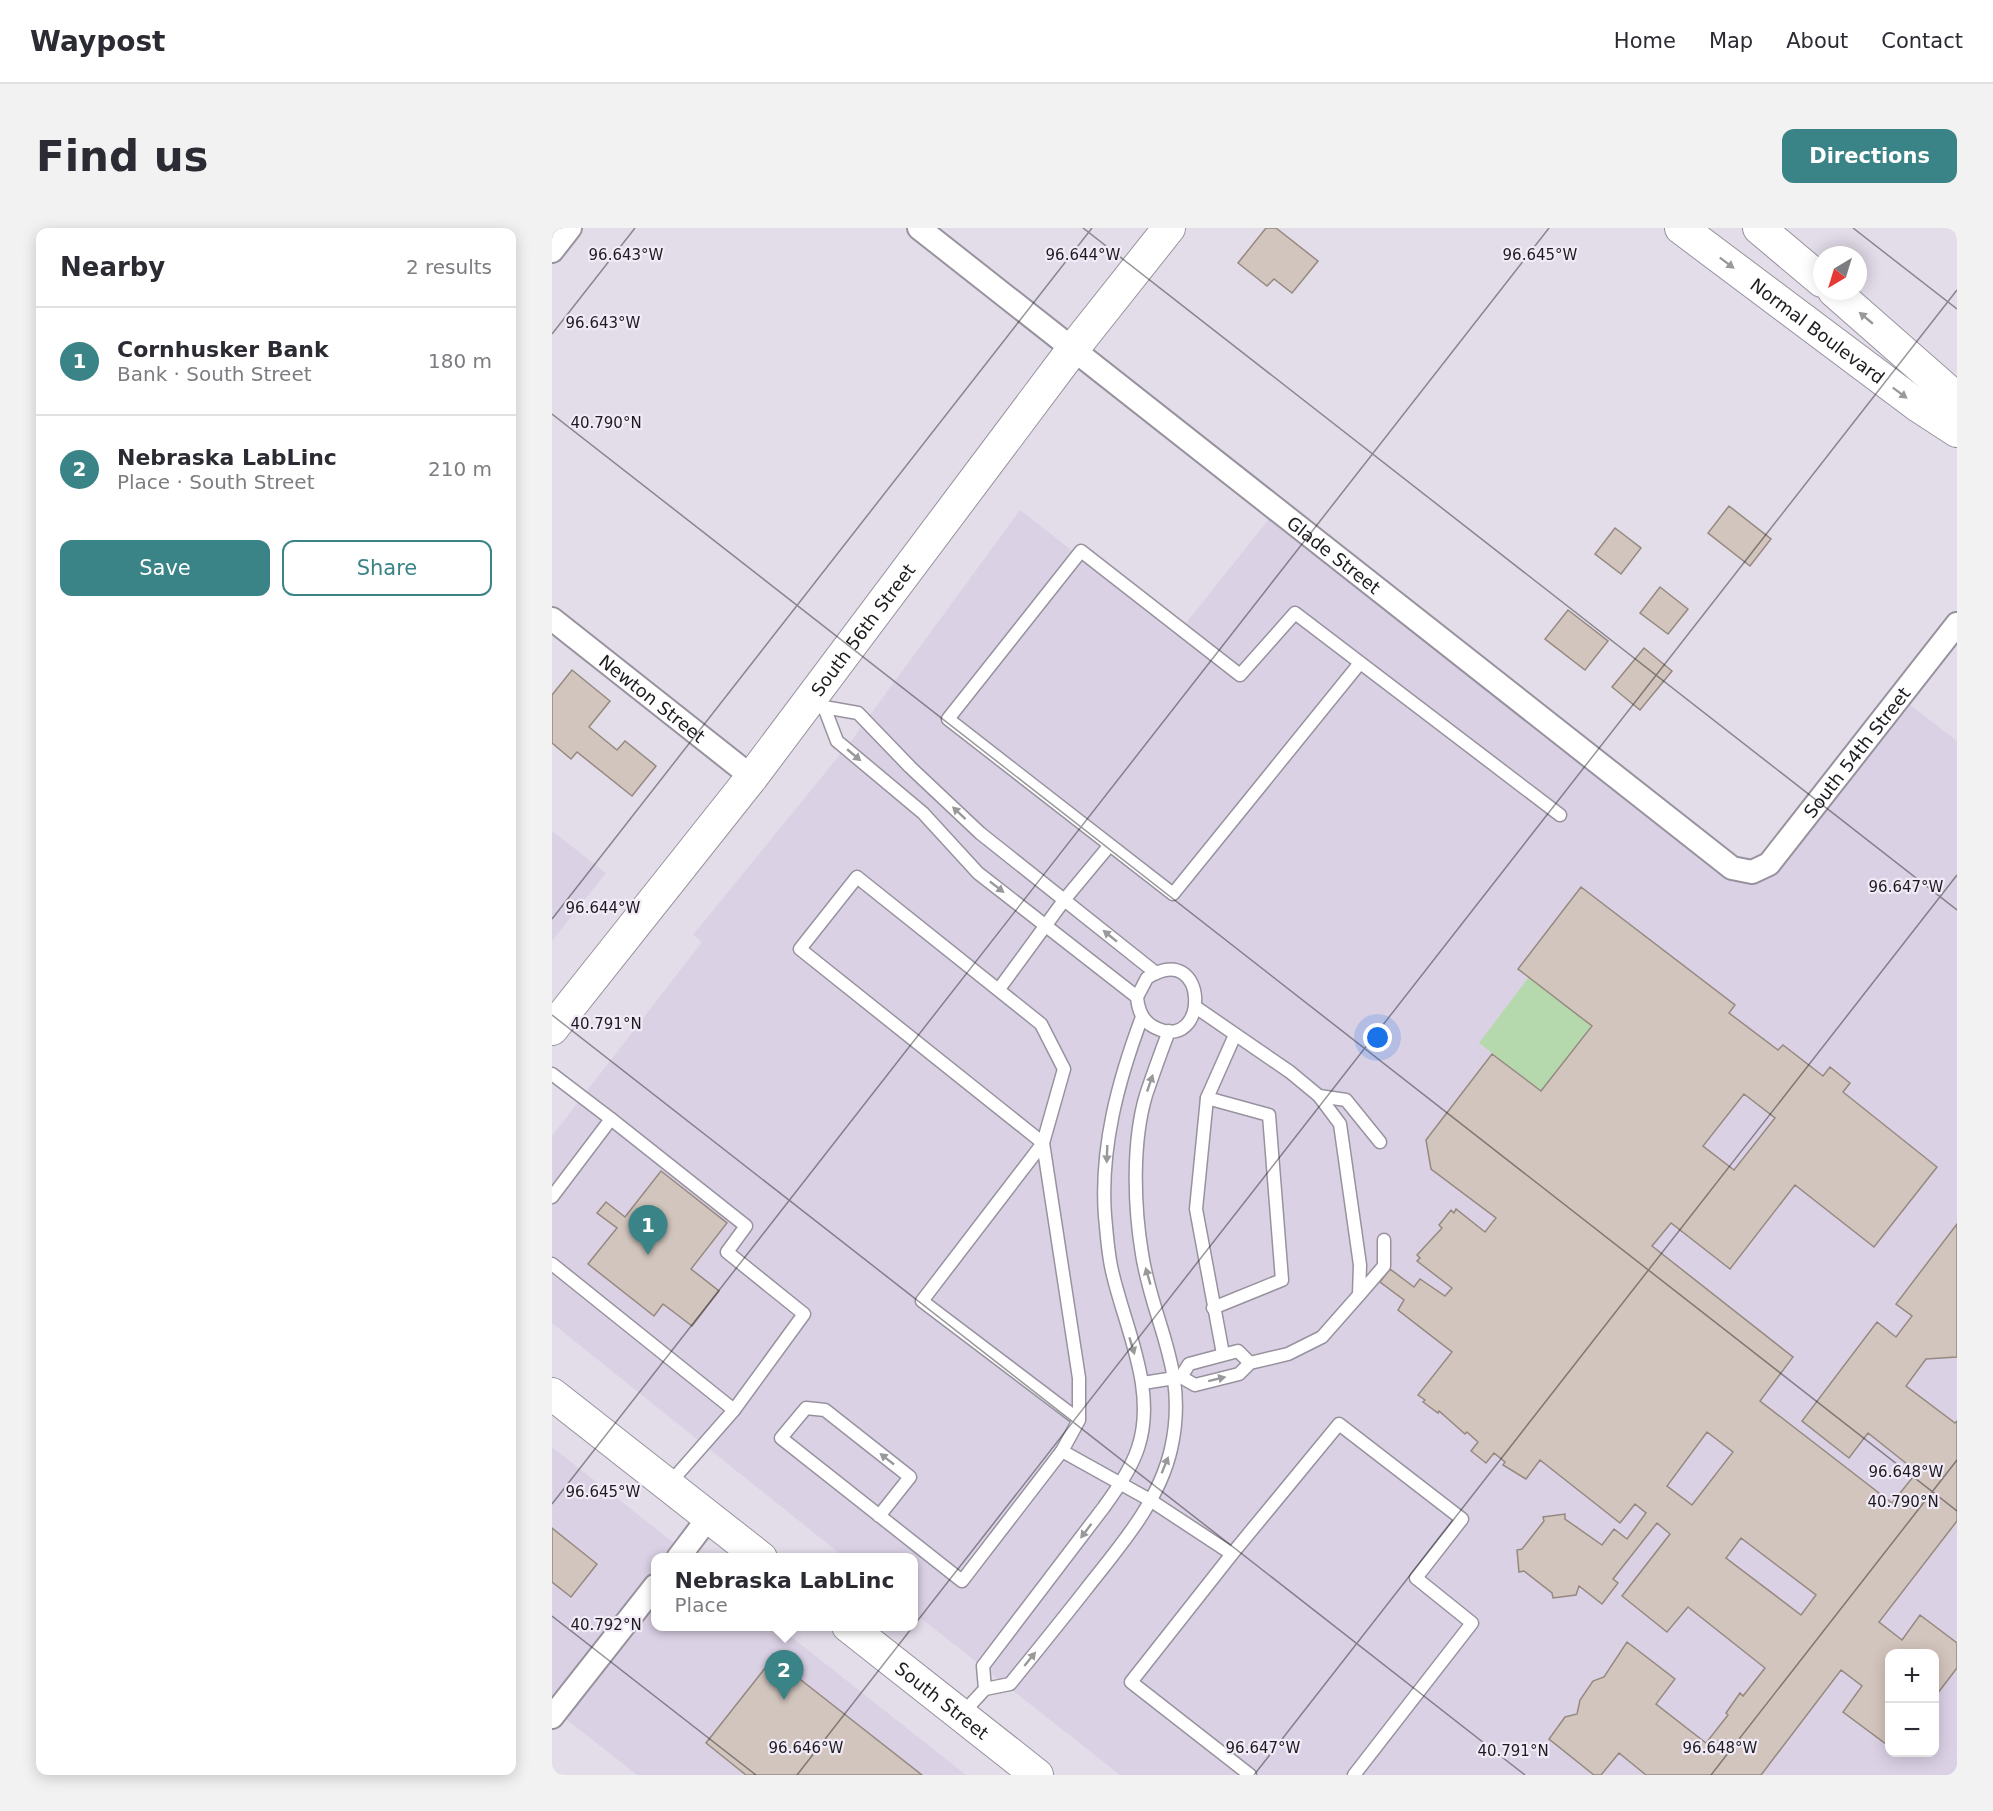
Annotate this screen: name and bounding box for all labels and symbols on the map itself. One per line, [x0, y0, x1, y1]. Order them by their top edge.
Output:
text: 96.643°W [589, 246, 664, 264]
text: 96.644°W [1046, 246, 1121, 264]
text: 96.645°W [1503, 246, 1578, 264]
north arrow [1813, 246, 1867, 300]
one-way arrow [1720, 257, 1735, 269]
street label: Normal Boulevard [1747, 274, 1889, 388]
one-way arrow [1858, 312, 1874, 325]
text: 96.643°W [566, 314, 641, 332]
one-way arrow [1892, 387, 1908, 399]
text: 40.790°N [570, 414, 642, 432]
street label: Glade Street [1283, 511, 1385, 598]
street label: South 56th Street [806, 559, 919, 700]
street label: Newton Street [595, 650, 710, 747]
street label: South 54th Street [1799, 683, 1914, 822]
one-way arrow [846, 749, 862, 762]
one-way arrow [952, 807, 967, 820]
text: 96.647°W [1869, 878, 1944, 896]
one-way arrow [989, 881, 1005, 894]
text: 96.644°W [566, 899, 641, 917]
one-way arrow [1102, 929, 1118, 942]
text: 40.791°N [570, 1015, 642, 1033]
your location [1363, 1023, 1392, 1052]
one-way arrow [1146, 1074, 1156, 1092]
one-way arrow [1102, 1145, 1111, 1164]
pin: 1 [628, 1206, 668, 1255]
one-way arrow [1142, 1266, 1152, 1285]
one-way arrow [1128, 1337, 1137, 1355]
one-way arrow [1208, 1374, 1226, 1384]
one-way arrow [879, 1452, 895, 1465]
one-way arrow [1161, 1456, 1170, 1474]
text: 96.648°W [1869, 1463, 1944, 1481]
text: 96.645°W [566, 1483, 641, 1501]
text: 40.790°N [1867, 1493, 1939, 1511]
one-way arrow [1080, 1523, 1093, 1539]
text: 40.792°N [570, 1616, 642, 1634]
pin: 2 [764, 1650, 804, 1700]
one-way arrow [1024, 1651, 1036, 1666]
street label: South Street [891, 1657, 993, 1743]
text: 96.646°W [769, 1739, 844, 1757]
text: 96.647°W [1226, 1739, 1301, 1757]
text: 96.648°W [1683, 1739, 1758, 1757]
text: 40.791°N [1477, 1742, 1549, 1760]

